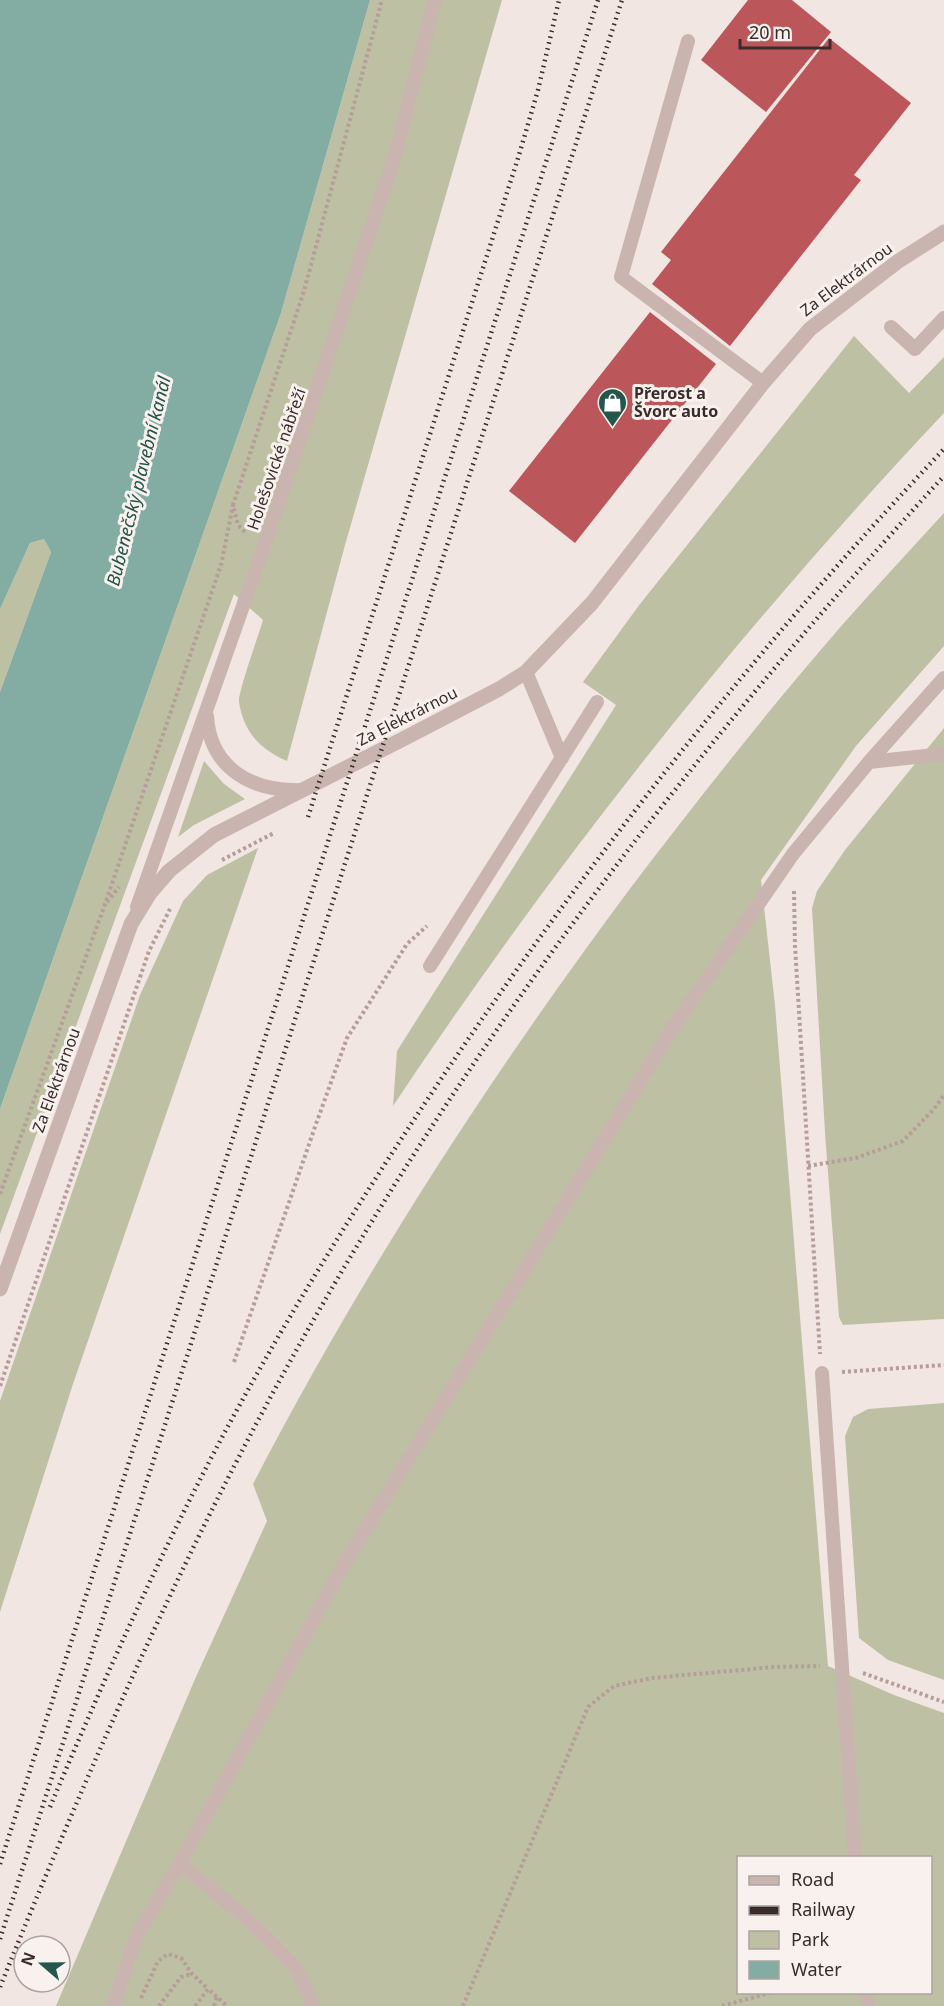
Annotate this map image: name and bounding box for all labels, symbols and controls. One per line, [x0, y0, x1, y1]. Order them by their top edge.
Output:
scale bar [740, 12, 830, 50]
text: 20 m [749, 20, 791, 44]
street label: Za Elektrárnou [795, 237, 897, 321]
water label: Bubenečský plavební kanál [100, 373, 176, 588]
place label: Přerost a Švorc auto [634, 382, 718, 422]
street label: Holešovické nábřeží [241, 384, 311, 533]
shop icon: Přerost a Švorc auto [597, 386, 629, 428]
street label: Za Elektrárnou [353, 681, 461, 751]
street label: Za Elektrárnou [27, 1025, 85, 1135]
legend [737, 1856, 932, 1994]
text: Road [791, 1867, 834, 1891]
text: Railway [791, 1897, 856, 1921]
text: Park [791, 1927, 829, 1951]
north arrow [12, 1934, 72, 1994]
text: N [15, 1949, 40, 1969]
text: Water [791, 1957, 842, 1981]

